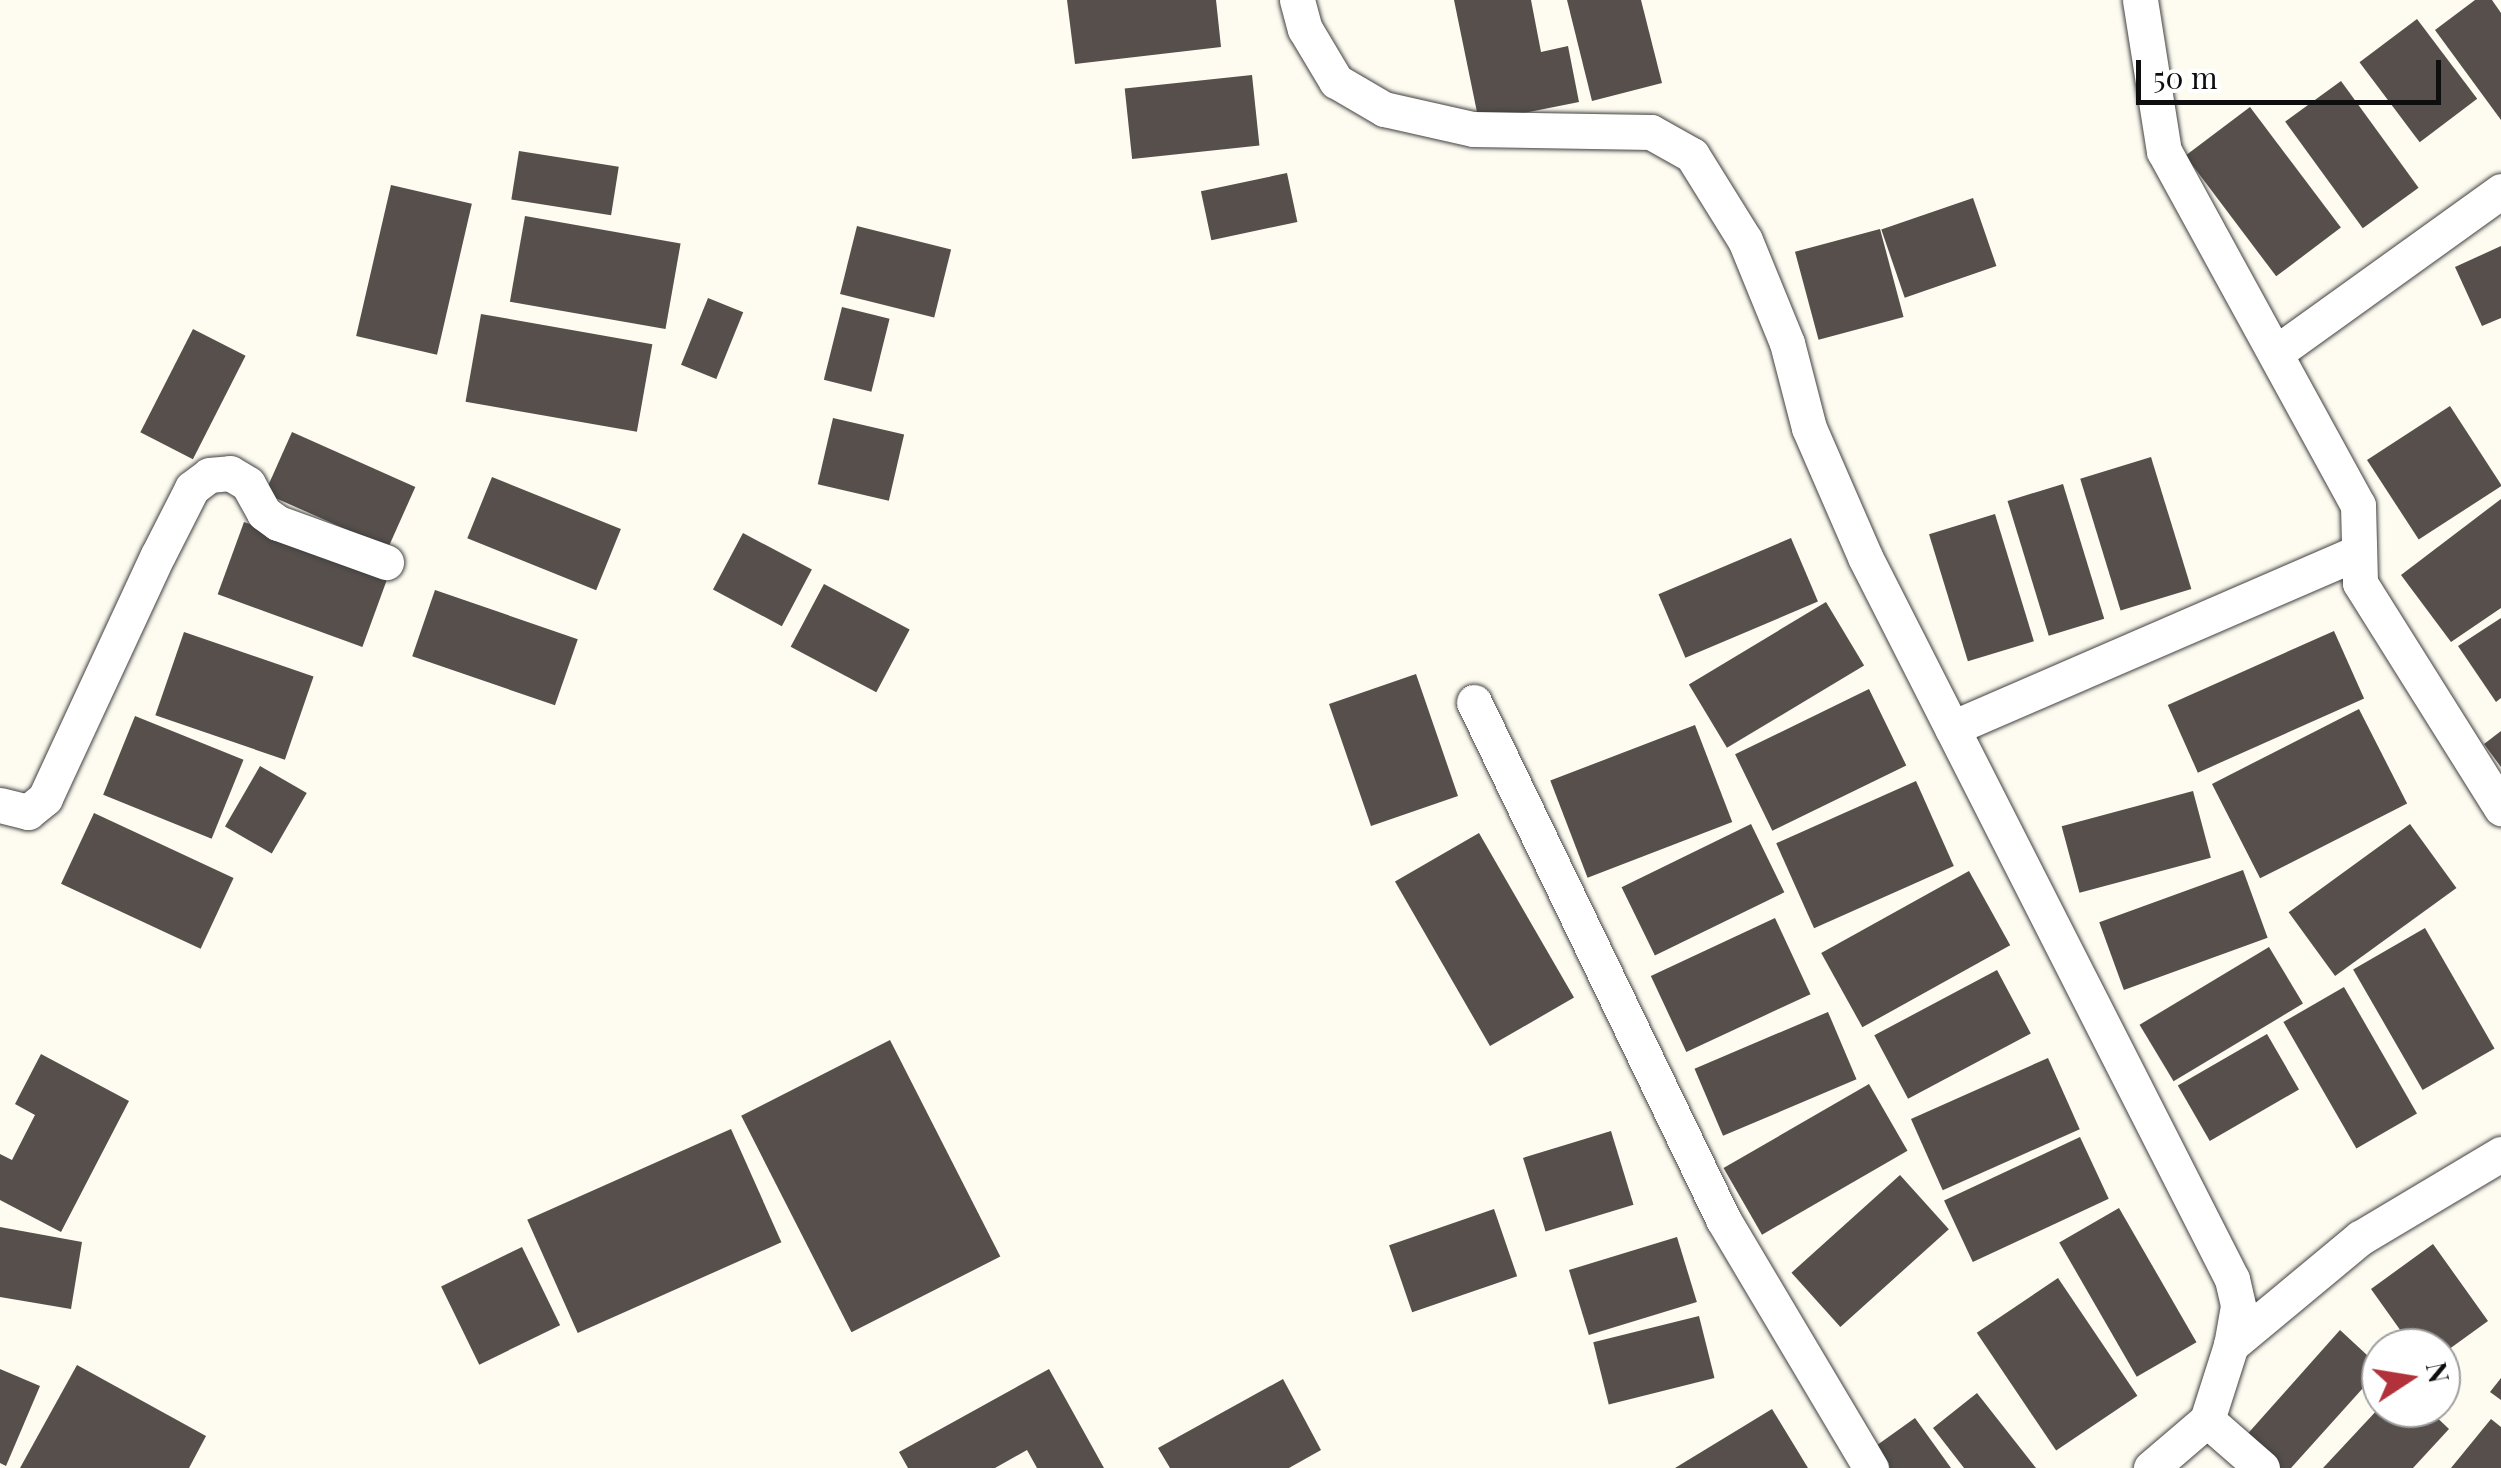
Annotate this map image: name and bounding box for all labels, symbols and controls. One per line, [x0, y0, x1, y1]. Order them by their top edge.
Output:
scale bar [2141, 40, 2446, 102]
text: 50 m [2153, 57, 2218, 97]
north arrow [2361, 1328, 2461, 1428]
text: N [2419, 1358, 2459, 1386]

